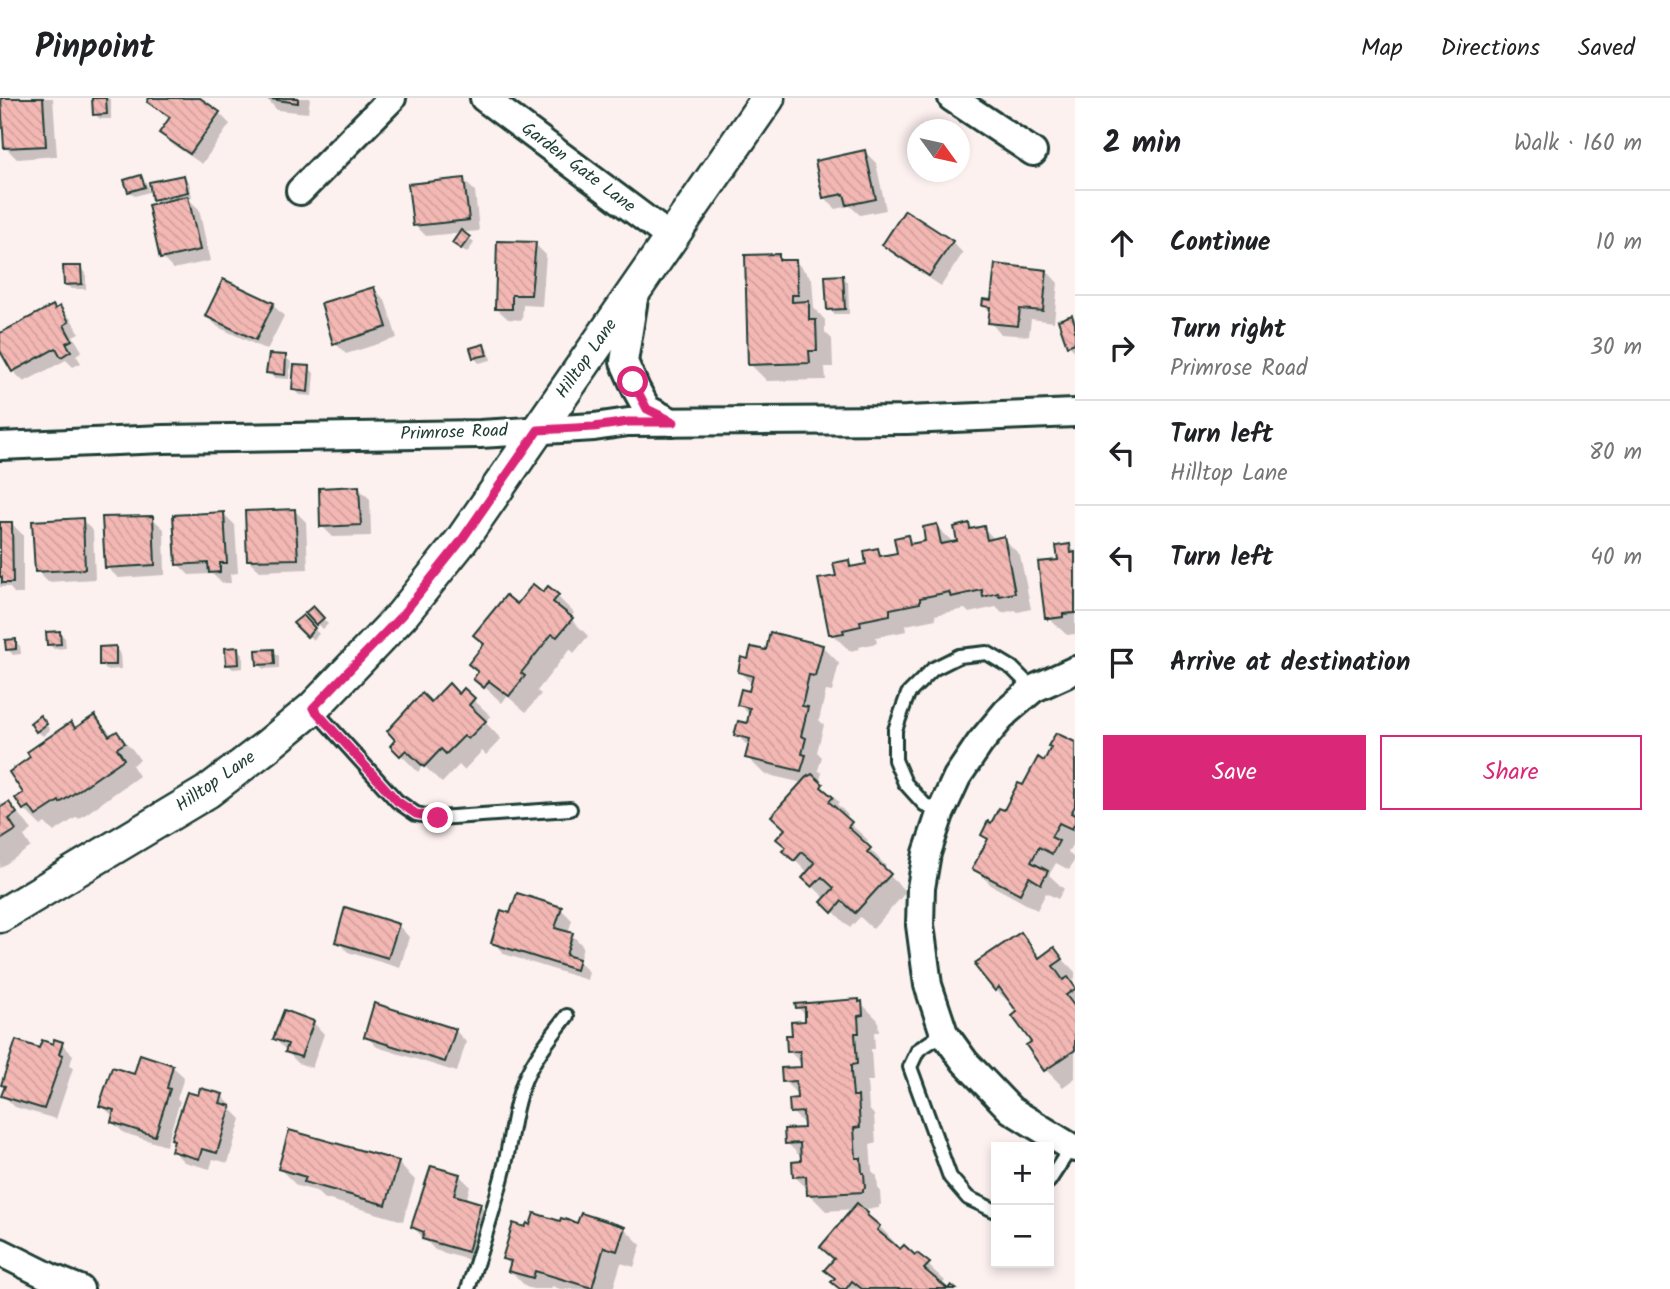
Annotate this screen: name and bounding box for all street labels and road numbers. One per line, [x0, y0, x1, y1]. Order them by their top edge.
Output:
street label: Garden Gate Lane [515, 115, 641, 221]
street label: Hilltop Lane [549, 313, 625, 405]
street label: Primrose Road [400, 417, 509, 449]
street label: Hilltop Lane [170, 744, 262, 820]

